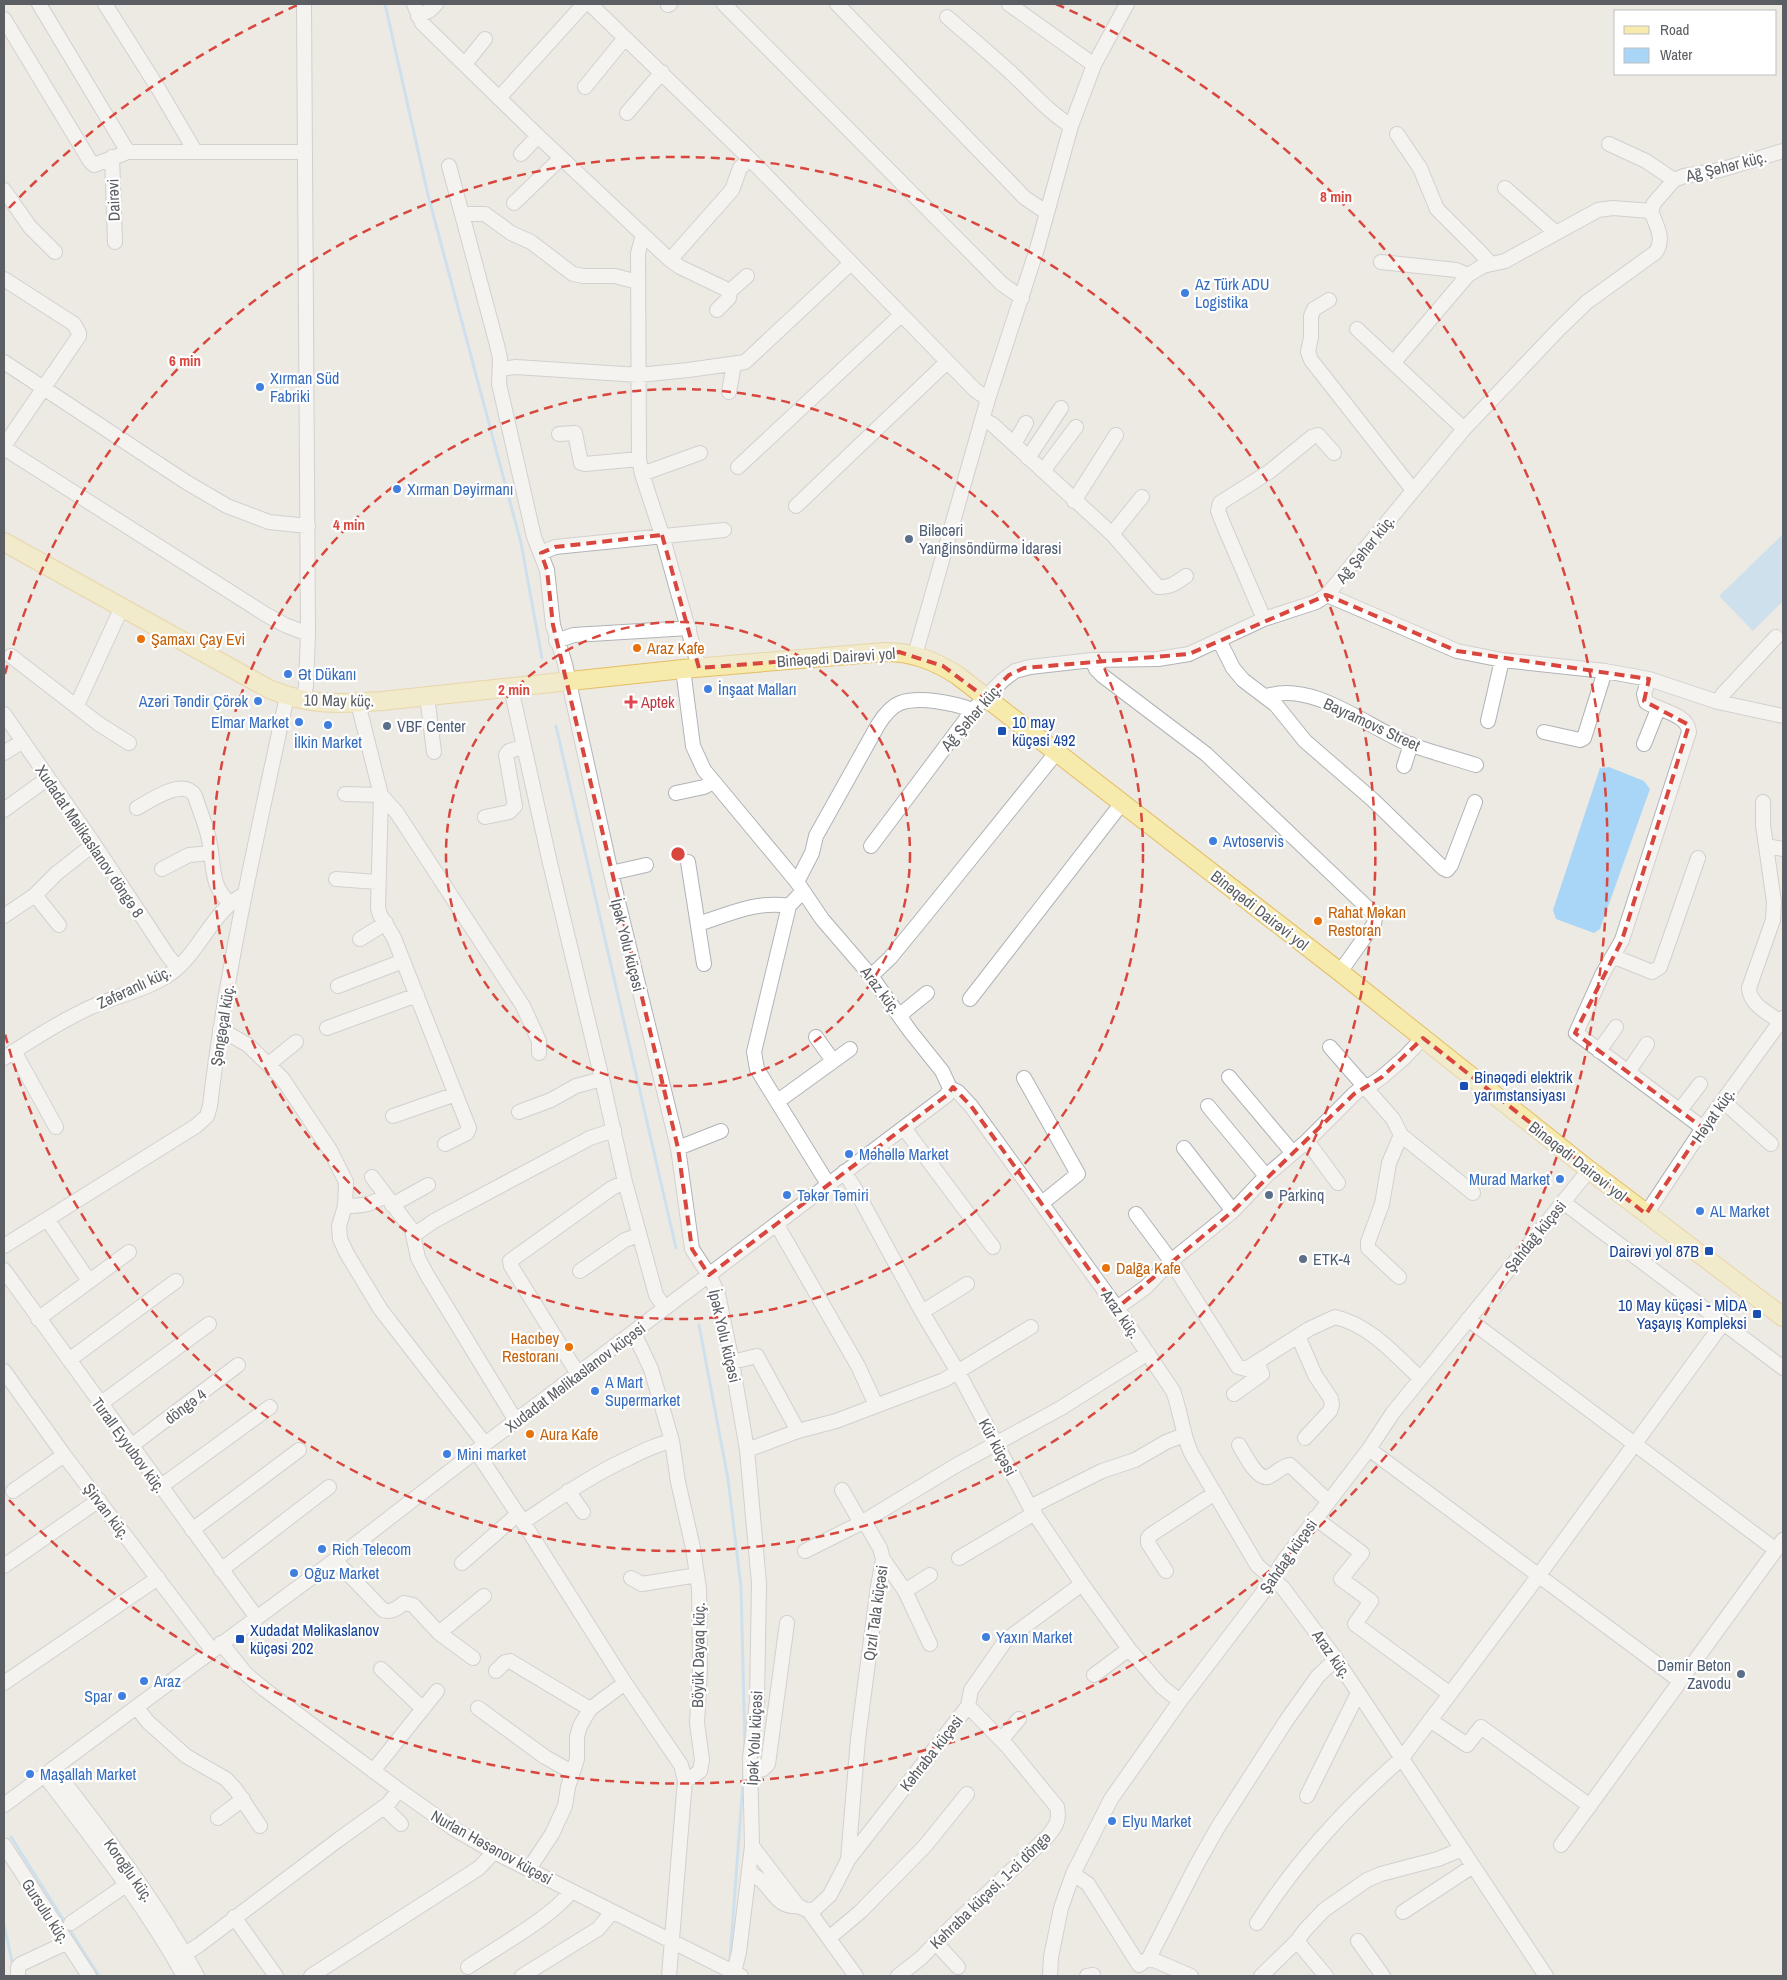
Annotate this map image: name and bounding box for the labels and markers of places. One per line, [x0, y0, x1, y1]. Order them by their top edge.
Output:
place label: Az Türk ADU Logistika [1194, 273, 1269, 313]
marker: Az Türk ADU Logistika [1179, 287, 1191, 299]
place label: Xırman Süd Fabriki [270, 367, 339, 407]
marker: Xırman Süd Fabriki [254, 381, 266, 393]
place label: Xırman Dəyirmanı [407, 478, 513, 500]
marker: Xırman Dəyirmanı [391, 483, 403, 495]
place label: Biləcəri Yanğinsöndürmə İdarəsi [919, 519, 1062, 559]
marker: Biləcəri Yanğinsöndürmə İdarəsi [903, 533, 915, 545]
place label: Şamaxı Çay Evi [151, 628, 245, 650]
marker: Şamaxı Çay Evi [135, 633, 147, 645]
place label: Araz Kafe [646, 637, 705, 659]
marker: Araz Kafe [631, 642, 643, 654]
place label: Ət Dükanı [298, 663, 356, 685]
marker: Ət Dükanı [282, 668, 294, 680]
place label: İnşaat Malları [718, 678, 797, 700]
marker: İnşaat Malları [702, 683, 714, 695]
place label: Azəri Təndir Çörək [138, 690, 248, 712]
place label: Aptek [640, 691, 675, 713]
marker: Azəri Təndir Çörək [252, 695, 264, 707]
marker: Aptek [625, 696, 637, 708]
place label: Elmar Market [211, 711, 289, 733]
place label: 10 may küçəsi 492 [1012, 711, 1075, 751]
place label: VBF Center [397, 715, 466, 737]
marker: Elmar Market [293, 716, 305, 728]
marker: İlkin Market [322, 719, 334, 731]
marker: VBF Center [381, 720, 393, 732]
marker: 10 may küçəsi 492 [996, 725, 1008, 737]
place label: İlkin Market [294, 731, 362, 753]
place label: Avtoservis [1222, 830, 1284, 852]
marker: Avtoservis [1207, 835, 1219, 847]
centre of rings [669, 845, 687, 863]
place label: Rahat Məkan Restoran [1328, 901, 1406, 941]
marker: Rahat Məkan Restoran [1312, 915, 1324, 927]
place label: Binəqədi elektrik yarımstansiyası [1474, 1066, 1573, 1106]
marker: Binəqədi elektrik yarımstansiyası [1458, 1080, 1470, 1092]
place label: Məhəllə Market [859, 1143, 949, 1165]
marker: Məhəllə Market [843, 1148, 855, 1160]
place label: Murad Market [1469, 1168, 1550, 1190]
marker: Murad Market [1554, 1173, 1566, 1185]
place label: Təkər Təmiri [797, 1184, 869, 1206]
place label: Parkinq [1279, 1184, 1324, 1206]
marker: Təkər Təmiri [781, 1189, 793, 1201]
marker: Parkinq [1263, 1189, 1275, 1201]
place label: AL Market [1709, 1200, 1770, 1222]
marker: AL Market [1694, 1205, 1706, 1217]
place label: Dairəvi yol 87B [1609, 1240, 1699, 1262]
marker: Dairəvi yol 87B [1703, 1245, 1715, 1257]
place label: ETK-4 [1313, 1248, 1350, 1270]
marker: ETK-4 [1297, 1253, 1309, 1265]
place label: Dalğa Kafe [1116, 1257, 1181, 1279]
marker: Dalğa Kafe [1100, 1262, 1112, 1274]
place label: 10 May küçəsi - MİDA Yaşayış Kompleksi [1618, 1294, 1747, 1334]
marker: 10 May küçəsi - MİDA Yaşayış Kompleksi [1751, 1308, 1763, 1320]
place label: Hacıbey Restoranı [502, 1327, 559, 1367]
marker: Hacıbey Restoranı [563, 1341, 575, 1353]
place label: A Mart Supermarket [604, 1371, 680, 1411]
marker: A Mart Supermarket [589, 1385, 601, 1397]
place label: Aura Kafe [539, 1423, 598, 1445]
marker: Aura Kafe [524, 1428, 536, 1440]
place label: Mini market [457, 1443, 527, 1465]
marker: Mini market [441, 1448, 453, 1460]
place label: Rich Telecom [332, 1538, 411, 1560]
marker: Rich Telecom [316, 1543, 328, 1555]
place label: Oğuz Market [304, 1562, 379, 1584]
marker: Oğuz Market [288, 1567, 300, 1579]
place label: Xudadat Məlikaslanov küçəsi 202 [250, 1619, 380, 1659]
place label: Yaxın Market [996, 1626, 1073, 1648]
marker: Yaxın Market [980, 1631, 992, 1643]
marker: Xudadat Məlikaslanov küçəsi 202 [234, 1633, 246, 1645]
place label: Dəmir Beton Zavodu [1657, 1654, 1731, 1694]
marker: Dəmir Beton Zavodu [1735, 1668, 1747, 1680]
place label: Araz [153, 1670, 181, 1692]
marker: Araz [138, 1675, 150, 1687]
place label: Spar [84, 1685, 113, 1707]
marker: Spar [116, 1690, 128, 1702]
place label: Maşallah Market [40, 1763, 137, 1785]
marker: Maşallah Market [24, 1768, 36, 1780]
place label: Elyu Market [1122, 1810, 1192, 1832]
marker: Elyu Market [1106, 1815, 1118, 1827]

